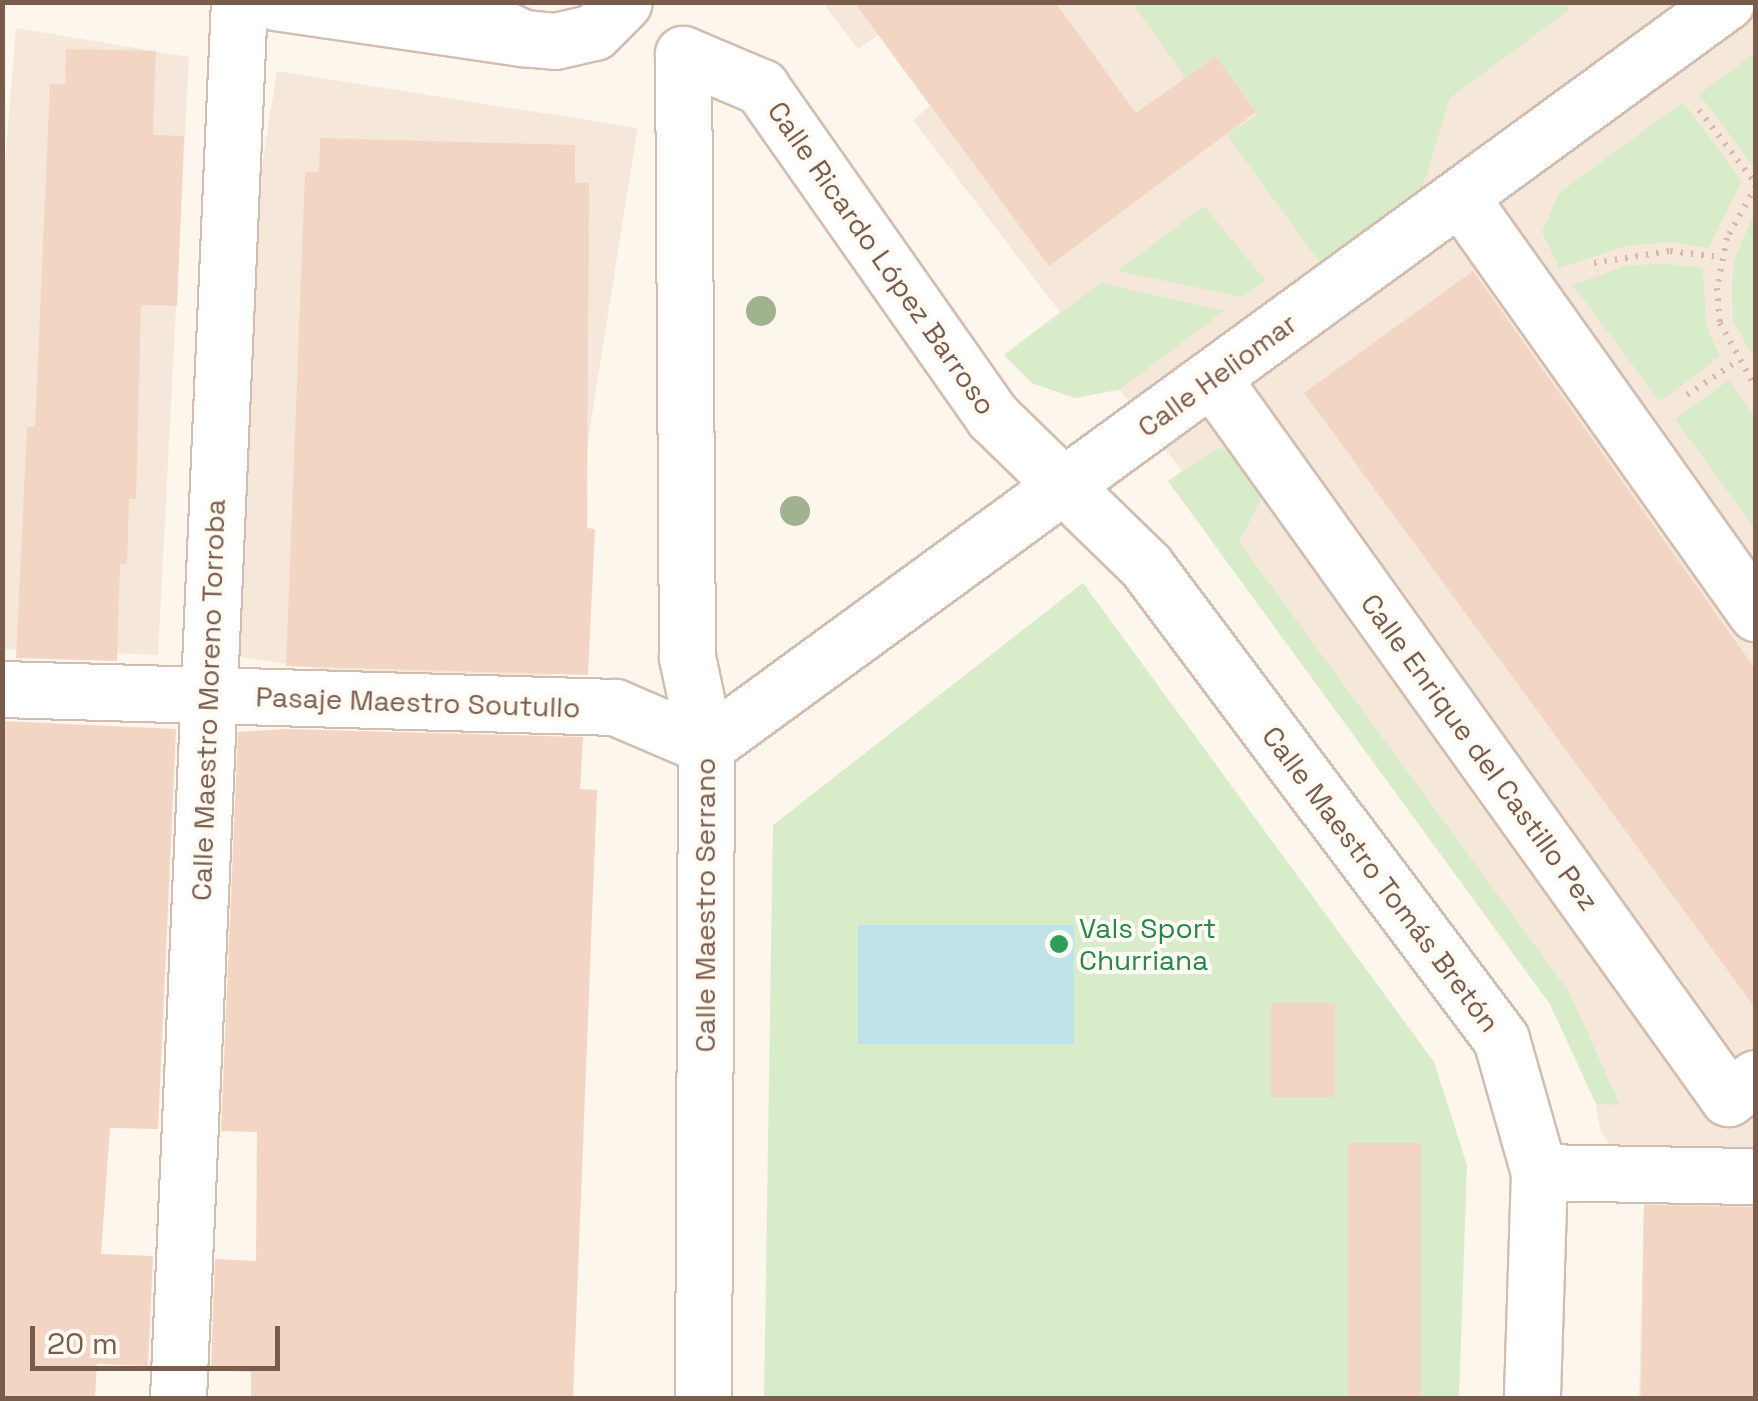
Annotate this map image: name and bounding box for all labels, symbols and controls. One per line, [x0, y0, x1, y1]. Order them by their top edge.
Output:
street label: Calle Ricardo López Barroso [761, 95, 1003, 421]
street label: Calle Heliomar [1131, 306, 1303, 444]
street label: Calle Maestro Moreno Torroba [184, 498, 232, 902]
street label: Calle Enrique del Castillo Pez [1354, 587, 1606, 917]
street label: Pasaje Maestro Soutullo [255, 680, 581, 724]
street label: Calle Maestro Tomás Bretón [1255, 719, 1507, 1039]
street label: Calle Maestro Serrano [688, 758, 722, 1052]
place label: Vals Sport Churriana [1079, 911, 1216, 977]
marker: Vals Sport Churriana [1048, 933, 1070, 955]
scale bar [35, 1306, 285, 1368]
text: 20 m [47, 1324, 118, 1363]

